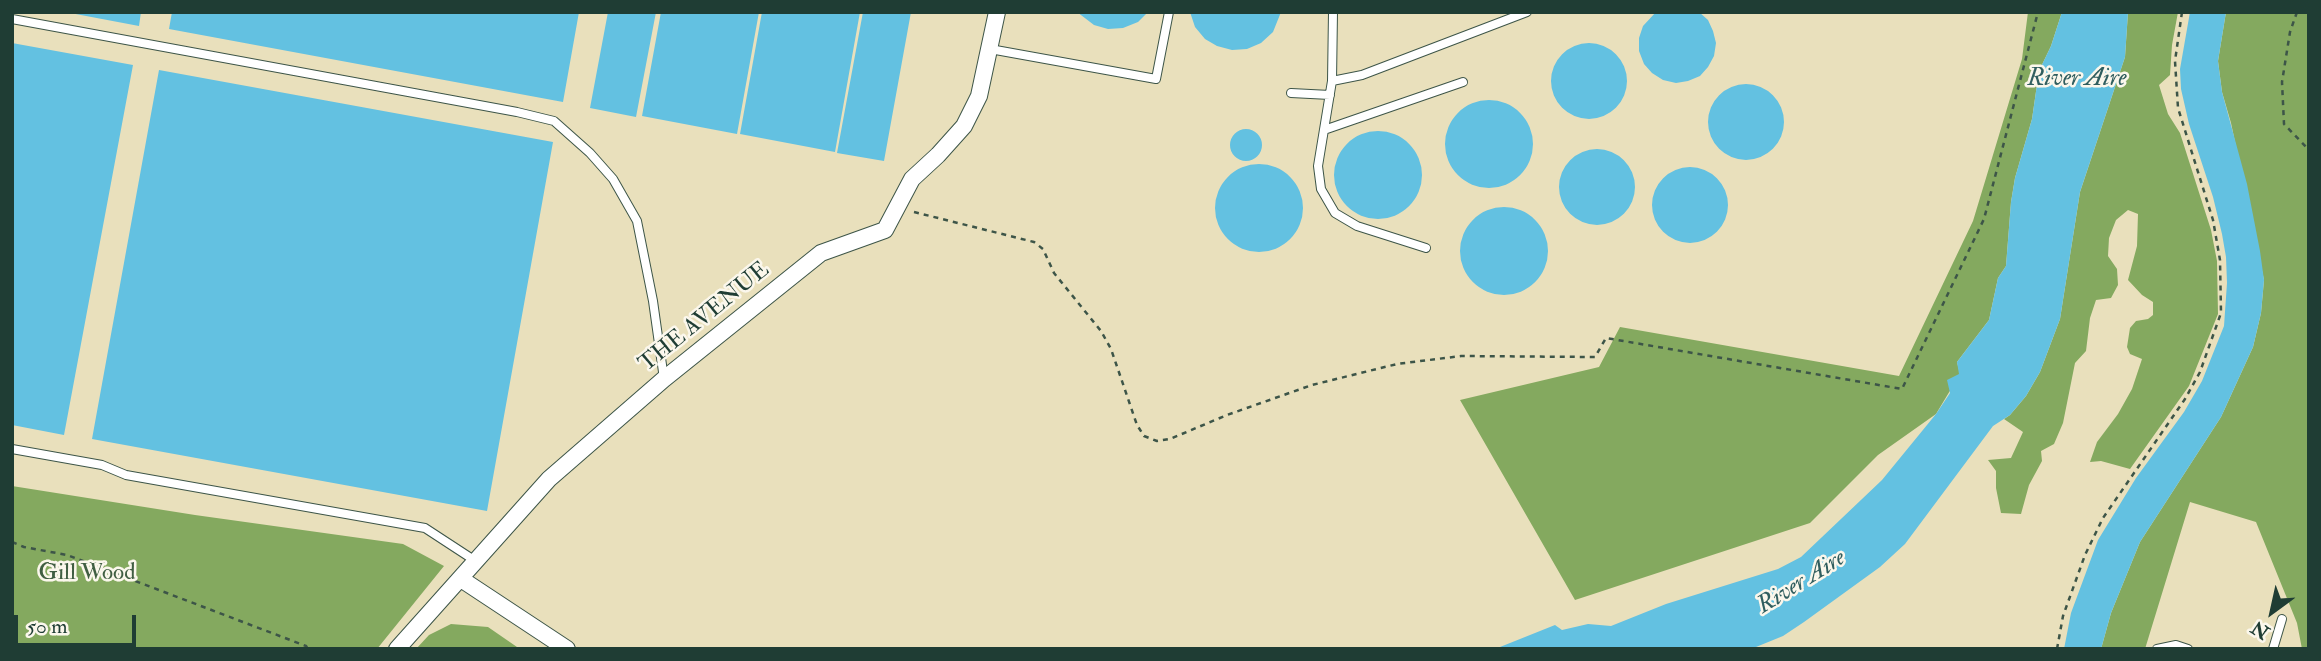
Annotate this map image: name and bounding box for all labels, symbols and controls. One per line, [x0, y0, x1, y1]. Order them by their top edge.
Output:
water label: River Aire [2028, 66, 2126, 94]
street label: THE AVENUE [634, 257, 776, 379]
water label: River Aire [1752, 545, 1852, 621]
park label: Gill Wood [39, 560, 135, 588]
north arrow [2237, 577, 2307, 647]
scale bar [18, 602, 140, 646]
text: 50 m [27, 613, 68, 640]
text: N [2247, 615, 2274, 644]

